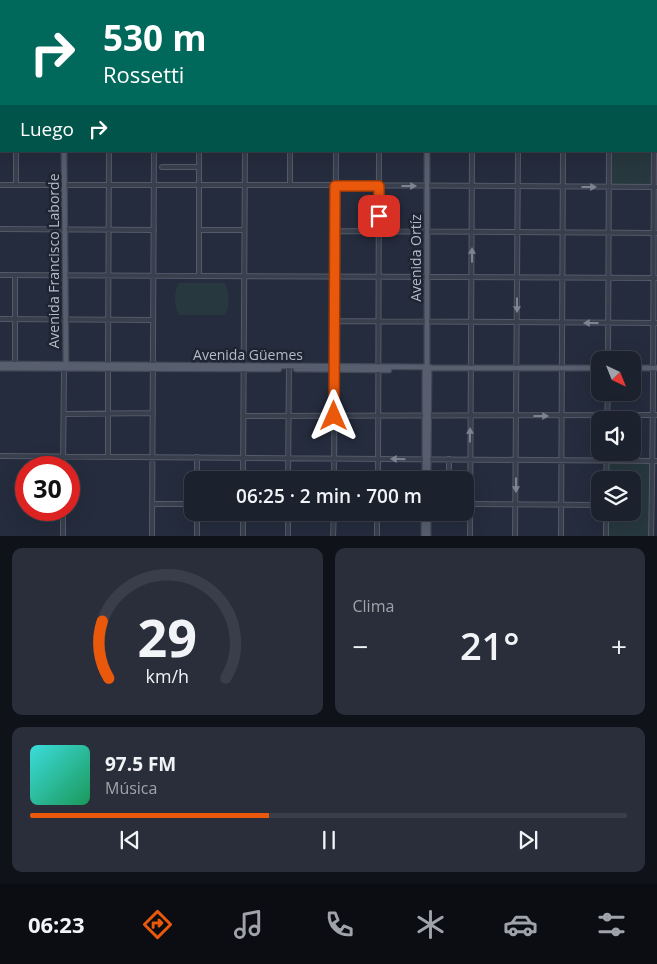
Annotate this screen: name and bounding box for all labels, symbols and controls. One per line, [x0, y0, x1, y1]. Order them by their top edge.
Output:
text: 530 m [103, 14, 207, 61]
icon: right [20, 20, 85, 85]
text: Rossetti [103, 59, 184, 89]
icon: right [84, 115, 112, 143]
text: Luego [20, 116, 74, 142]
street label: Avenida Francisco Laborde [44, 173, 63, 349]
one-way arrow [401, 182, 417, 190]
one-way arrow [581, 183, 597, 191]
pin [358, 195, 400, 237]
icon: arrive [365, 202, 393, 230]
street label: Avenida Ortíz [406, 214, 425, 302]
one-way arrow [468, 247, 476, 263]
one-way arrow [513, 297, 521, 313]
one-way arrow [583, 319, 599, 327]
street label: Avenida Güemes [193, 345, 303, 364]
north arrow [591, 351, 641, 401]
map controls [591, 351, 641, 521]
position arrow [307, 389, 359, 441]
button: sound [591, 411, 641, 461]
one-way arrow [533, 412, 549, 420]
one-way arrow [467, 427, 475, 443]
one-way arrow [390, 454, 406, 462]
speed limit sign: 30 [15, 456, 80, 521]
button: layers [591, 471, 641, 521]
one-way arrow [512, 477, 520, 493]
text: 06:25 · 2 min · 700 m [236, 483, 422, 509]
text: Clima [353, 595, 394, 617]
text: 29 [138, 601, 197, 672]
text: 21° [460, 619, 520, 671]
text: − [353, 627, 369, 665]
text: + [611, 627, 627, 665]
text: km/h [146, 664, 189, 688]
text: 97.5 FM [105, 751, 176, 777]
text: Música [105, 777, 157, 799]
icon: previous [116, 826, 144, 854]
icon: pause [315, 826, 343, 854]
icon: next [514, 826, 542, 854]
icon: directions [140, 907, 175, 942]
icon: music [231, 907, 266, 942]
icon: phone [322, 907, 357, 942]
icon: climate [413, 907, 448, 942]
icon: car [503, 907, 538, 942]
icon: filters [594, 907, 629, 942]
text: 06:23 [28, 909, 84, 939]

